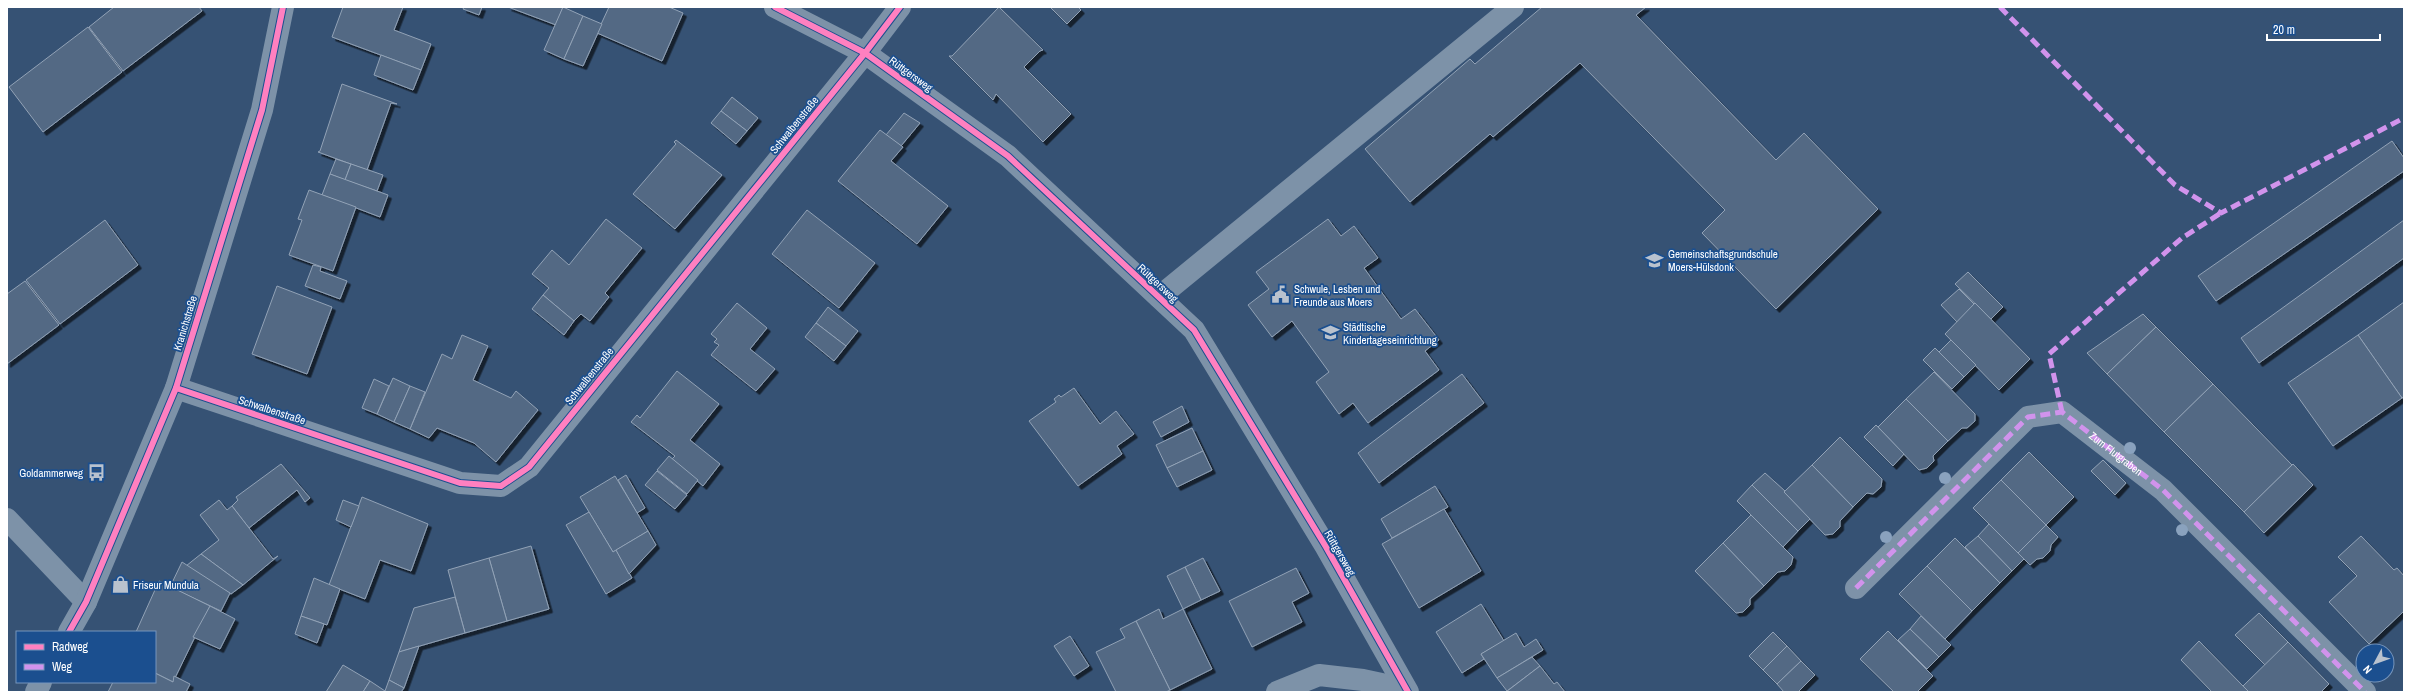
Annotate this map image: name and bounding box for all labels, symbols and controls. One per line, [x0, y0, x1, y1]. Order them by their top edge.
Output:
scale bar [2267, 16, 2380, 42]
text: 20 m [2273, 22, 2295, 38]
street label: Rüttgersweg [886, 53, 936, 95]
street label: Schwalbenstraße [767, 94, 821, 156]
place label: Gemeinschaftsgrundschule Moers-Hülsdonk [1668, 247, 1778, 274]
school or university icon: Gemeinschaftsgrundschule Moers-Hülsdonk [1645, 250, 1665, 270]
street label: Rüttgersweg [1135, 261, 1181, 305]
place label: Schwule, Lesben und Freunde aus Moers [1294, 282, 1380, 309]
public building icon: Schwule, Lesben und Freunde aus Moers [1271, 285, 1291, 305]
street label: Kranichstraße [170, 294, 200, 352]
place label: Städtische Kindertageseinrichtung [1343, 320, 1437, 347]
school or university icon: Städtische Kindertageseinrichtung [1320, 323, 1340, 343]
street label: Schwalbenstraße [562, 345, 616, 407]
street label: Schwalbenstraße [237, 393, 307, 427]
street label: Zum Flutgraben [2086, 429, 2145, 479]
bus stop icon: Goldammerweg [86, 463, 106, 483]
place label: Goldammerweg [19, 466, 83, 480]
street label: Rüttgersweg [1321, 528, 1359, 578]
shop icon: Friseur Mundula [110, 575, 130, 595]
place label: Friseur Mundula [133, 578, 199, 592]
legend [16, 631, 156, 683]
text: Radweg [52, 639, 89, 655]
north arrow [2355, 643, 2395, 683]
text: Weg [52, 659, 73, 675]
text: N [2360, 663, 2375, 677]

